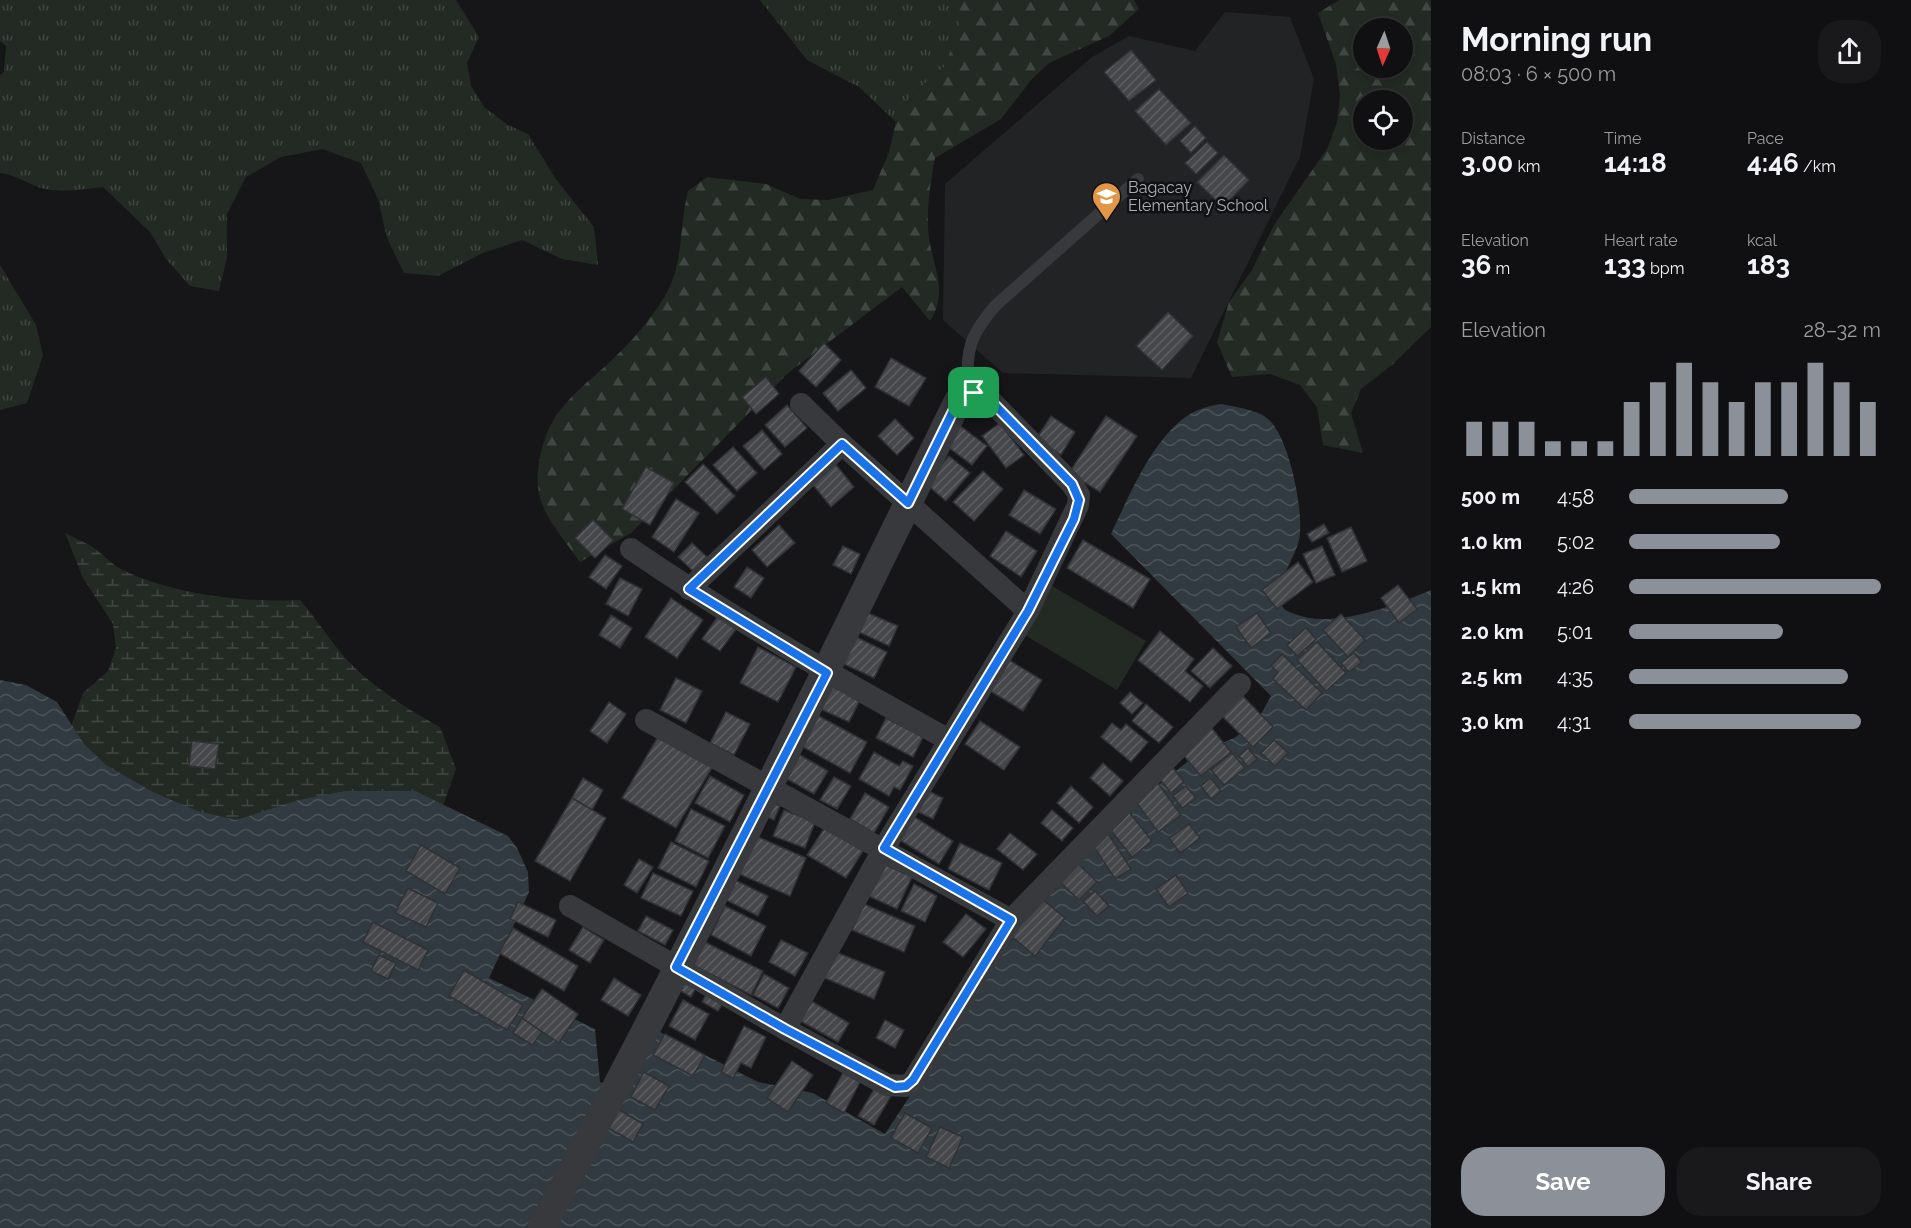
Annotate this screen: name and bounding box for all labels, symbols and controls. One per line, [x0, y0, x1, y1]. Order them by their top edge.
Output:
north arrow [1353, 18, 1413, 78]
map controls [1353, 18, 1413, 150]
text: Morning run [1461, 20, 1652, 59]
button: share [1818, 20, 1881, 83]
text: 08:03 · 6 × 500 m [1461, 62, 1616, 86]
button: locate [1353, 90, 1413, 150]
text: Distance [1461, 129, 1525, 148]
text: Time [1604, 129, 1641, 148]
text: Pace [1747, 129, 1784, 148]
text: 3.00 [1461, 148, 1513, 178]
text: 14:18 [1604, 148, 1667, 178]
text: 4:46 [1747, 148, 1799, 178]
text: km [1513, 157, 1541, 176]
text: /km [1799, 157, 1836, 176]
place label: Bagacay Elementary School [1128, 178, 1269, 215]
school or university icon: Bagacay Elementary School [1091, 180, 1123, 222]
text: Elevation [1461, 231, 1529, 250]
text: Heart rate [1604, 231, 1678, 250]
text: kcal [1747, 231, 1777, 250]
text: 36 [1461, 250, 1491, 280]
text: 133 [1604, 250, 1646, 280]
text: 183 [1747, 250, 1790, 280]
text: m [1491, 259, 1510, 278]
text: bpm [1646, 259, 1684, 278]
text: Elevation [1461, 318, 1546, 342]
text: 28–32 m [1803, 318, 1881, 342]
pin [948, 367, 999, 418]
icon: arrive [957, 376, 990, 409]
text: 500 m [1461, 485, 1520, 509]
text: 4:58 [1557, 485, 1594, 509]
text: 1.0 km [1461, 530, 1522, 554]
text: 5:02 [1557, 530, 1594, 554]
text: 1.5 km [1461, 575, 1521, 599]
text: 4:26 [1557, 575, 1594, 599]
text: 2.0 km [1461, 620, 1524, 644]
text: 5:01 [1557, 620, 1592, 644]
text: 2.5 km [1461, 665, 1522, 689]
text: 4:35 [1557, 665, 1593, 689]
text: 3.0 km [1461, 710, 1524, 734]
text: 4:31 [1557, 710, 1591, 734]
button: Save [1461, 1147, 1665, 1216]
button: Share [1677, 1147, 1881, 1216]

